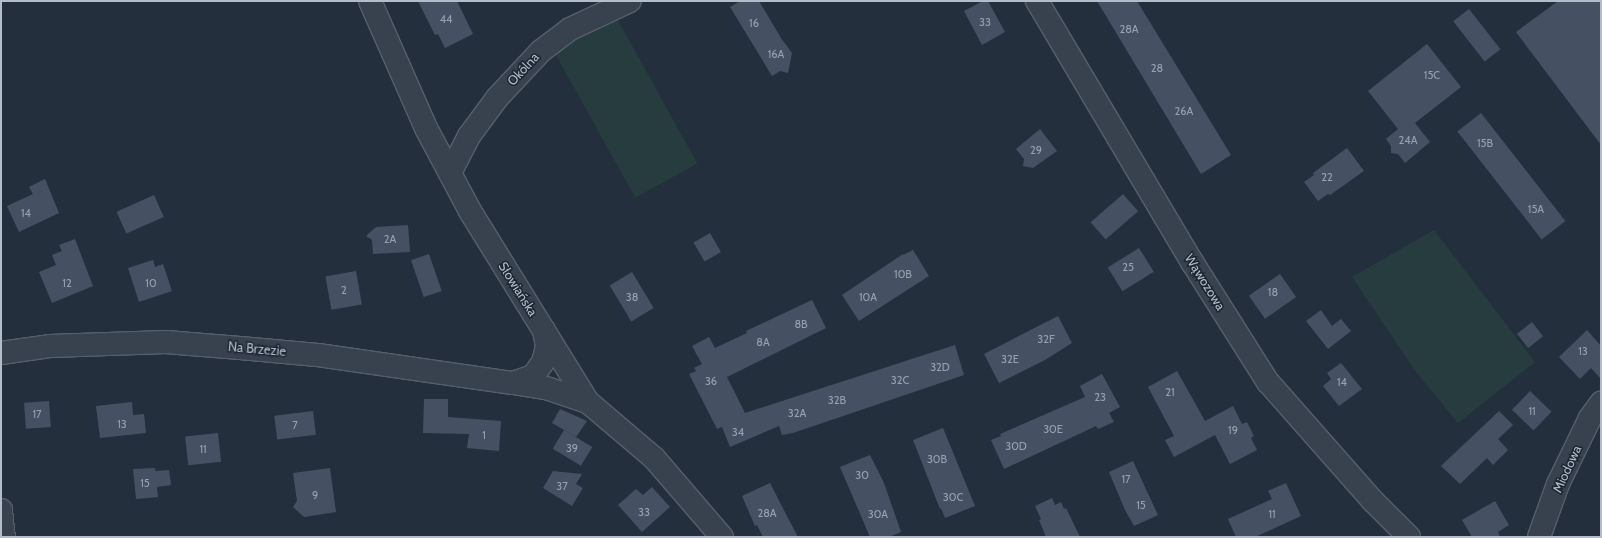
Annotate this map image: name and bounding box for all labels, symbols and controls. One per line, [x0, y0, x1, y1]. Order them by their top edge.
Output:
house number: 44 [440, 12, 452, 26]
house number: 33 [979, 15, 991, 29]
house number: 16 [749, 16, 759, 30]
house number: 28A [1119, 22, 1139, 36]
house number: 16A [768, 47, 784, 61]
street label: Okólna [504, 49, 542, 89]
house number: 28 [1151, 61, 1163, 75]
house number: 15C [1424, 68, 1440, 82]
house number: 26A [1175, 104, 1193, 118]
house number: 24A [1399, 133, 1417, 147]
house number: 15B [1477, 136, 1493, 150]
house number: 29 [1030, 143, 1042, 157]
house number: 22 [1321, 170, 1333, 184]
house number: 15A [1528, 202, 1544, 216]
house number: 14 [21, 206, 31, 220]
house number: 2A [384, 232, 396, 246]
street label: Wąwozowa [1182, 251, 1228, 313]
street label: Słowiańska [495, 259, 541, 319]
house number: 25 [1122, 260, 1134, 274]
house number: 10B [894, 267, 912, 281]
house number: 12 [62, 276, 72, 290]
house number: 10 [145, 276, 157, 290]
house number: 2 [341, 283, 347, 297]
house number: 18 [1268, 285, 1278, 299]
house number: 38 [626, 290, 638, 304]
house number: 10A [859, 290, 877, 304]
house number: 8B [794, 317, 808, 331]
house number: 32F [1037, 332, 1055, 346]
house number: 8A [756, 335, 770, 349]
street label: Na Brzezie [227, 339, 287, 359]
house number: 13 [1578, 344, 1588, 358]
house number: 32E [1001, 352, 1019, 366]
house number: 32D [930, 360, 950, 374]
house number: 32C [891, 373, 909, 387]
house number: 36 [705, 374, 717, 388]
house number: 14 [1337, 375, 1347, 389]
house number: 21 [1165, 385, 1175, 399]
house number: 23 [1094, 390, 1106, 404]
house number: 32B [828, 393, 846, 407]
house number: 11 [1528, 404, 1536, 418]
house number: 32A [788, 406, 806, 420]
house number: 17 [32, 407, 42, 421]
house number: 13 [117, 417, 127, 431]
house number: 7 [292, 418, 298, 432]
house number: 30E [1043, 422, 1063, 436]
house number: 19 [1228, 423, 1238, 437]
house number: 34 [732, 425, 744, 439]
house number: 1 [482, 428, 486, 442]
house number: 30D [1005, 439, 1027, 453]
house number: 39 [566, 441, 578, 455]
house number: 11 [199, 442, 207, 456]
street label: Miodowa [1549, 443, 1585, 495]
house number: 30B [927, 452, 947, 466]
house number: 30 [855, 468, 869, 482]
house number: 17 [1121, 472, 1131, 486]
house number: 15 [140, 476, 150, 490]
house number: 37 [556, 479, 568, 493]
house number: 9 [312, 488, 318, 502]
house number: 30C [943, 490, 963, 504]
house number: 15 [1136, 498, 1146, 512]
house number: 33 [638, 505, 650, 519]
house number: 28A [757, 506, 777, 520]
house number: 30A [868, 507, 888, 521]
house number: 11 [1268, 507, 1276, 521]

